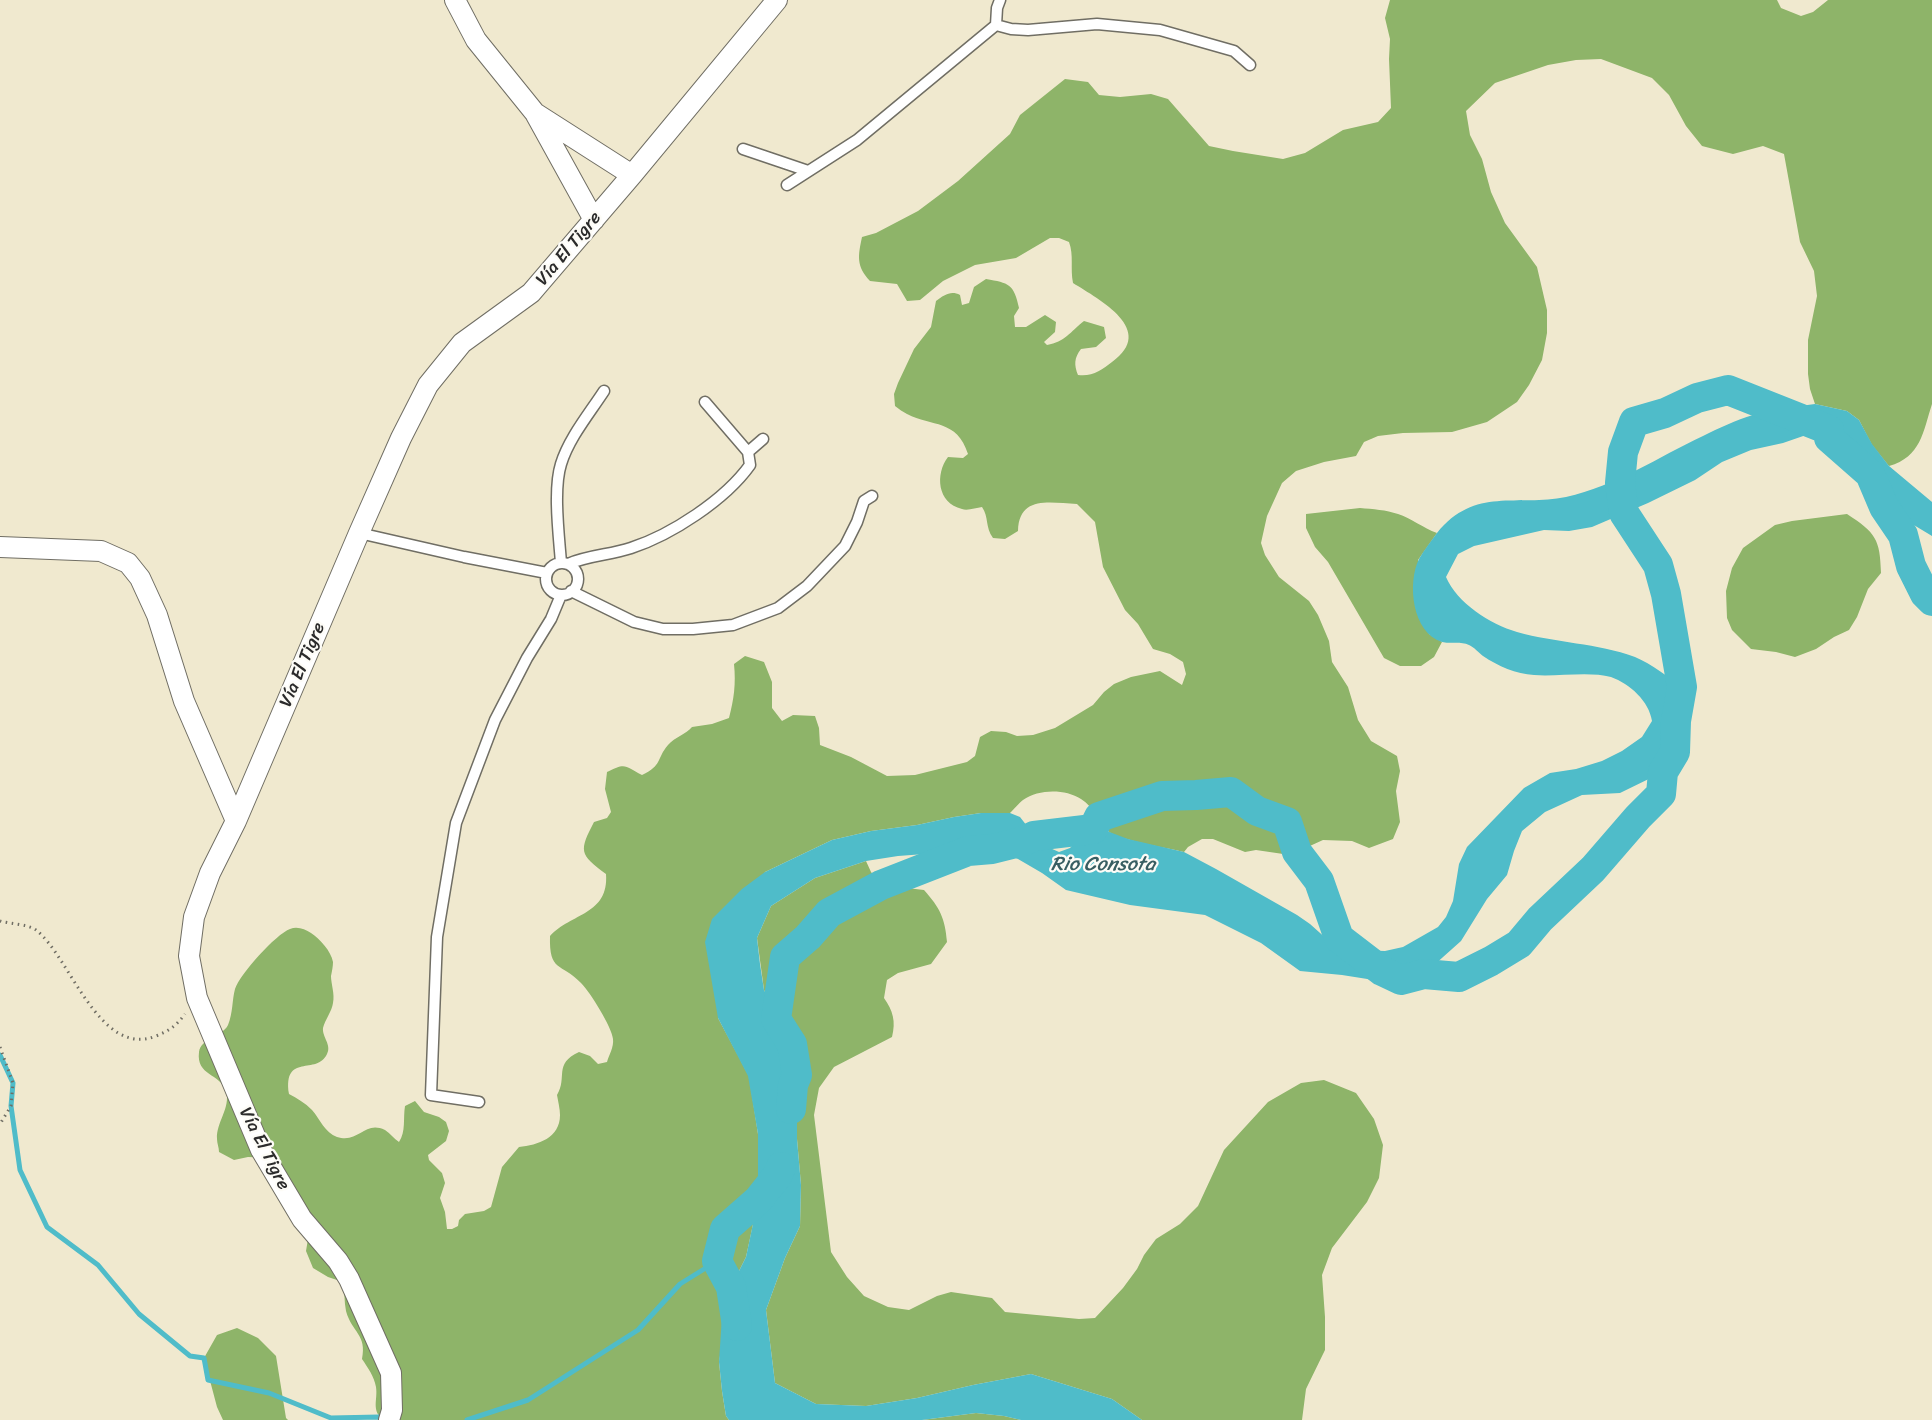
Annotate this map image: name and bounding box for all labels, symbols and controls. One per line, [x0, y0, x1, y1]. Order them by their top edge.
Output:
street label: Vía El Tigre [532, 208, 606, 290]
street label: Vía El Tigre [276, 619, 330, 711]
water label: Rio Consota [1051, 853, 1155, 877]
street label: Vía El Tigre [234, 1104, 294, 1194]

